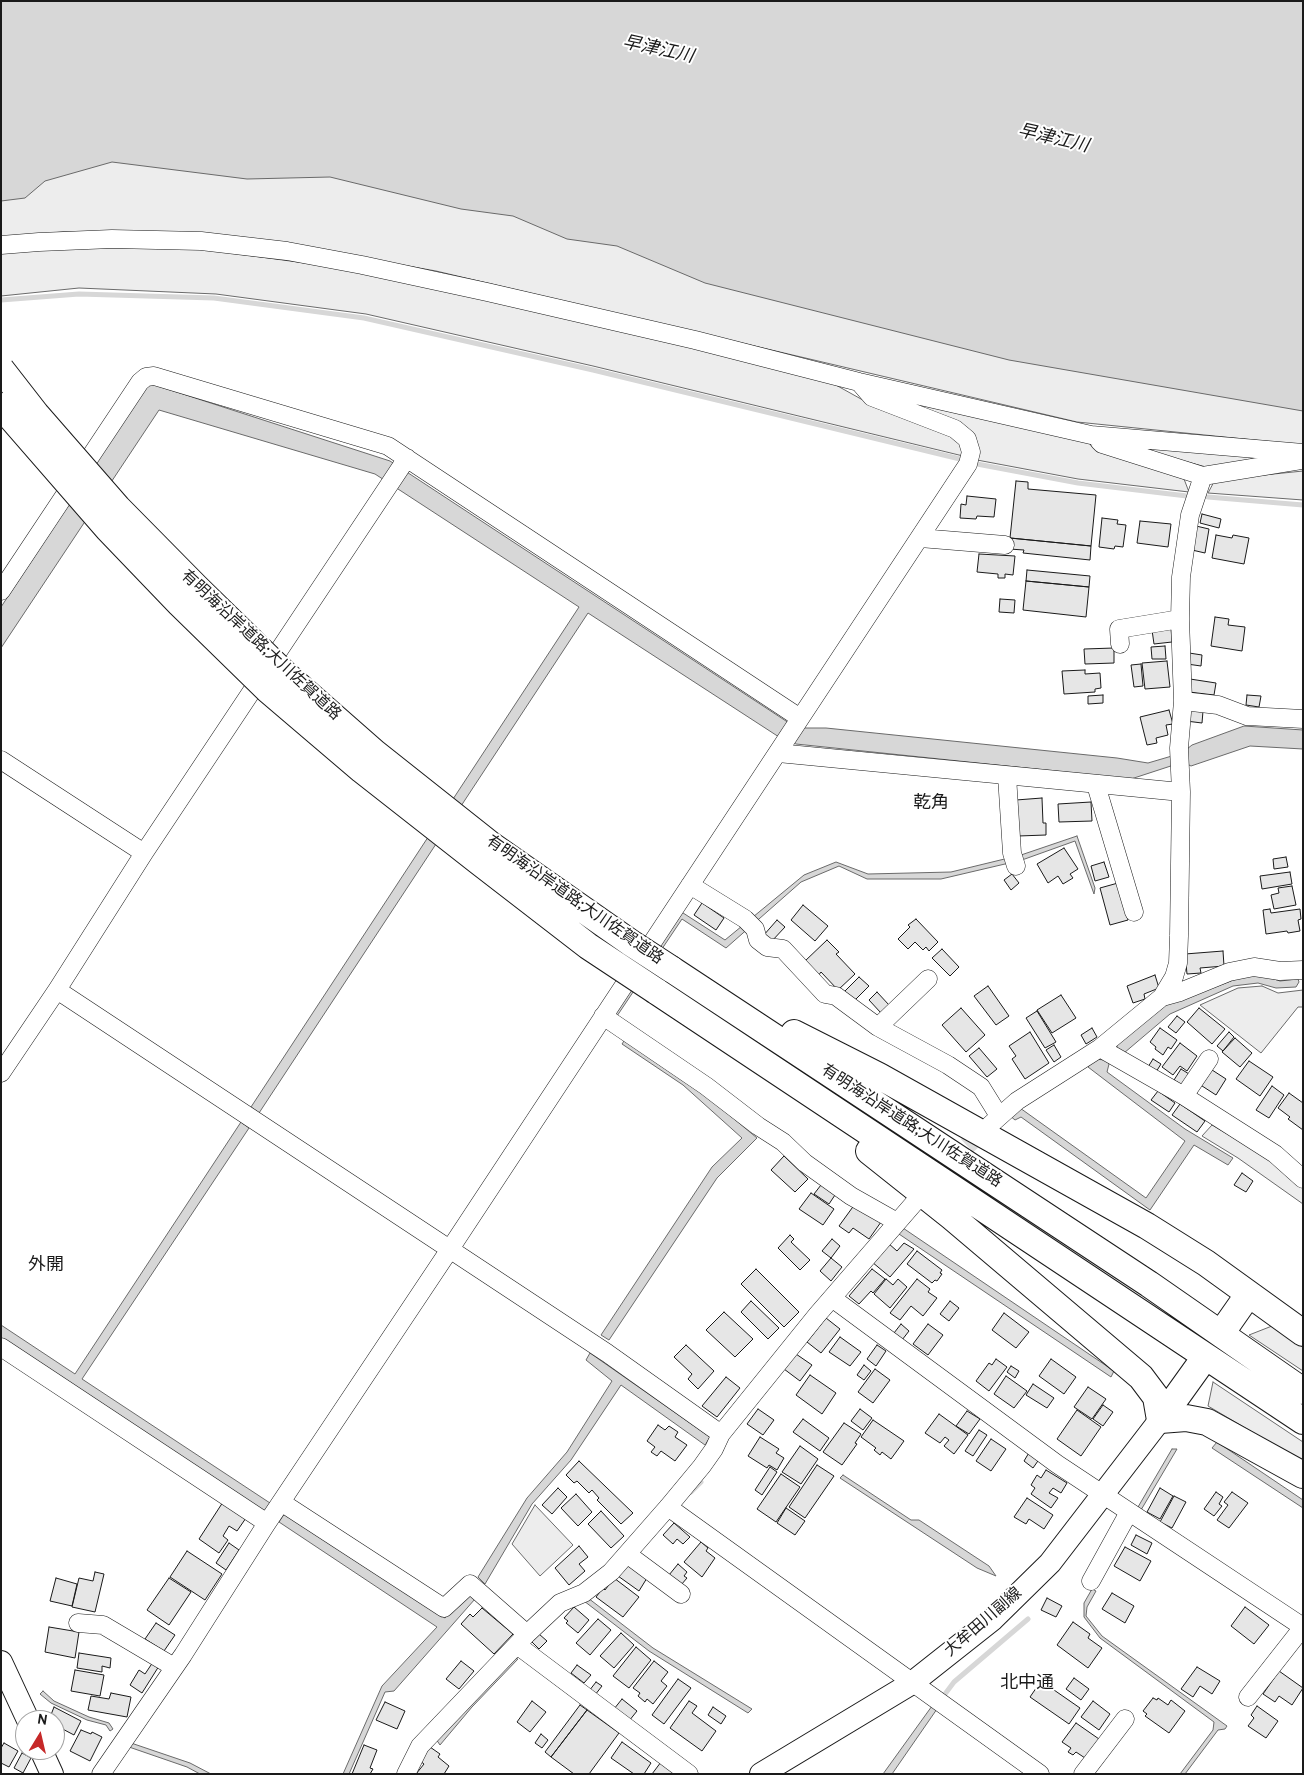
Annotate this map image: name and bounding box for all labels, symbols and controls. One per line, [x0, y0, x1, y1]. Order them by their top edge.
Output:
water label: 早津江川 [621, 33, 695, 69]
water label: 早津江川 [1015, 121, 1091, 159]
street label: 有明海沿岸道路;大川佐賀道路 [176, 567, 344, 725]
district label: 乾角 [913, 793, 949, 815]
street label: 有明海沿岸道路;大川佐賀道路 [482, 832, 666, 970]
street label: 有明海沿岸道路;大川佐賀道路 [817, 1061, 1005, 1193]
district label: 外開 [28, 1255, 64, 1277]
street label: 大牟田川副線 [941, 1584, 1027, 1662]
district label: 北中通 [1000, 1673, 1054, 1695]
north arrow [15, 1710, 65, 1760]
text: N [36, 1711, 49, 1730]

